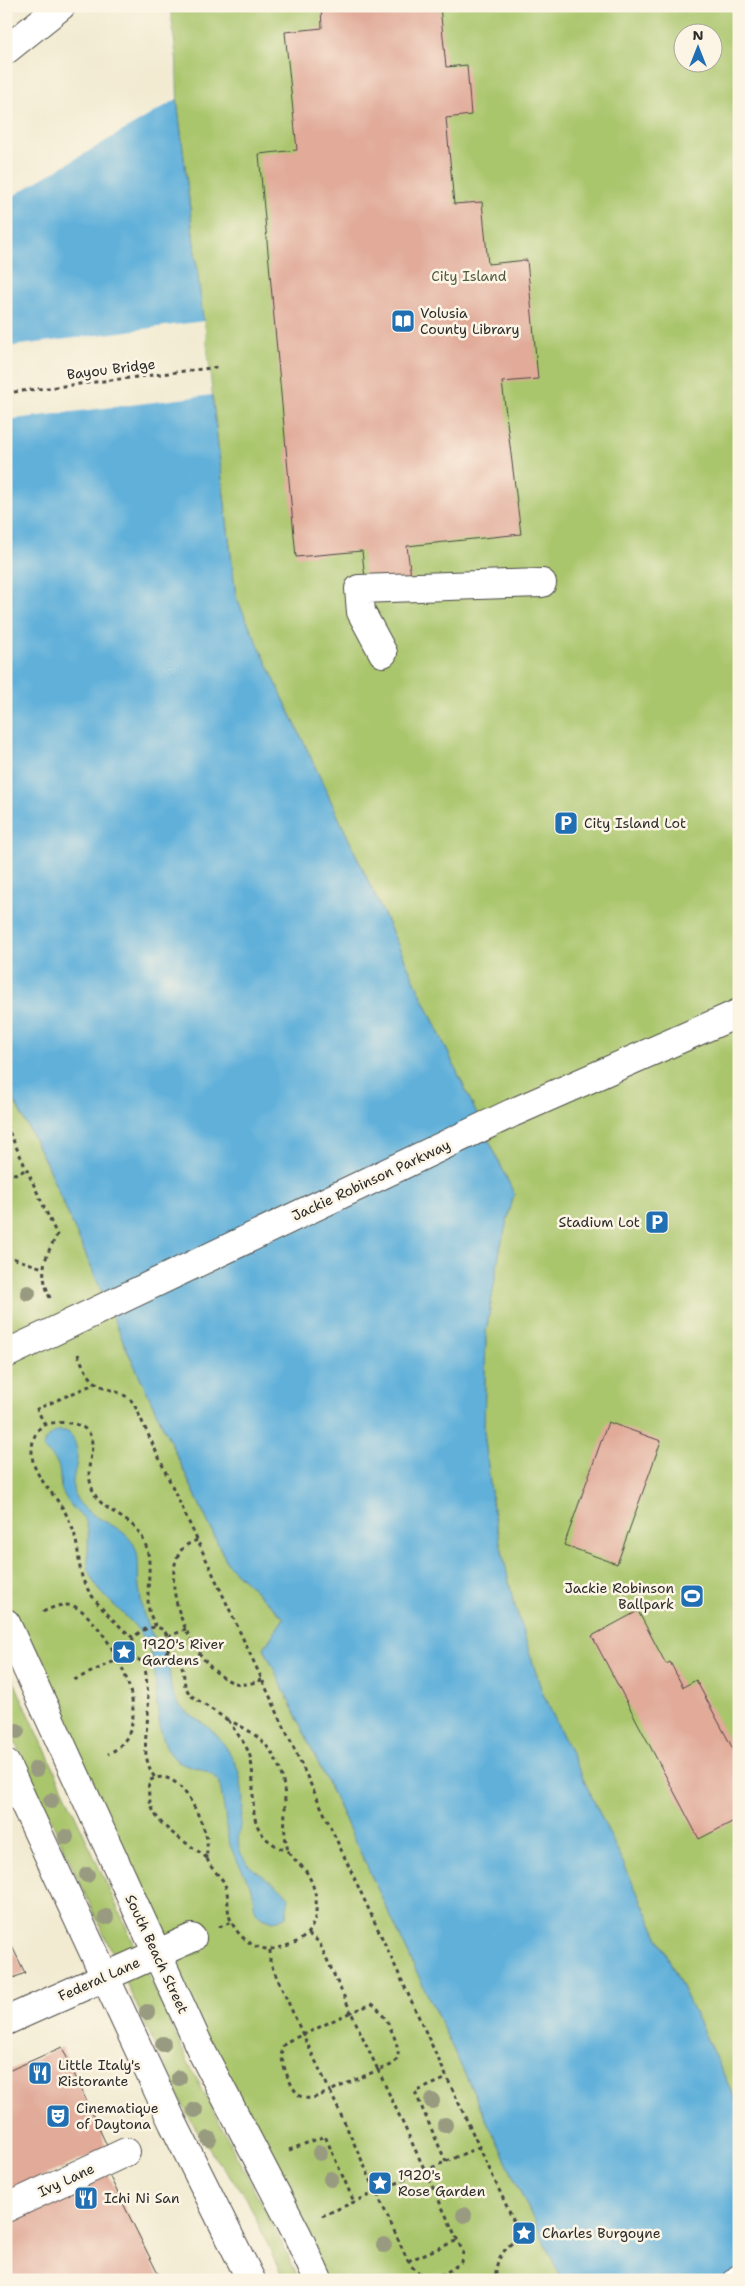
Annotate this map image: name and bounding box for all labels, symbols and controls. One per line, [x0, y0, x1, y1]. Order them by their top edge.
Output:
north arrow [672, 22, 722, 72]
text: N [692, 26, 704, 44]
park label: City Island [431, 267, 507, 285]
place label: Volusia County Library [420, 304, 520, 338]
library icon: Volusia County Library [390, 308, 416, 334]
street label: Bayou Bridge [66, 355, 156, 383]
parking icon: City Island Lot [553, 810, 579, 836]
place label: City Island Lot [584, 814, 686, 832]
street label: Jackie Robinson Parkway [289, 1135, 453, 1225]
parking icon: Stadium Lot [644, 1209, 670, 1235]
place label: Stadium Lot [559, 1213, 640, 1231]
place label: Jackie Robinson Ballpark [564, 1579, 674, 1613]
sports icon: Jackie Robinson Ballpark [679, 1583, 705, 1609]
place label: 1920's River Gardens [142, 1635, 225, 1669]
place icon: 1920's River Gardens [111, 1639, 137, 1665]
street label: South Beach Street [121, 1891, 193, 2017]
street label: Federal Lane [55, 1953, 143, 2005]
place label: Little Italy's Ristorante [58, 2056, 141, 2090]
restaurant icon: Little Italy's Ristorante [27, 2060, 53, 2086]
place label: Cinematique of Daytona [76, 2099, 159, 2133]
theatre icon: Cinematique of Daytona [45, 2103, 71, 2129]
street label: Ivy Lane [35, 2159, 97, 2201]
place label: 1920's Rose Garden [398, 2166, 486, 2200]
place icon: 1920's Rose Garden [367, 2170, 393, 2196]
restaurant icon: Ichi Ni San [73, 2185, 99, 2211]
place label: Ichi Ni San [104, 2189, 180, 2207]
place icon: Charles Burgoyne [511, 2220, 537, 2246]
place label: Charles Burgoyne [542, 2224, 661, 2242]

